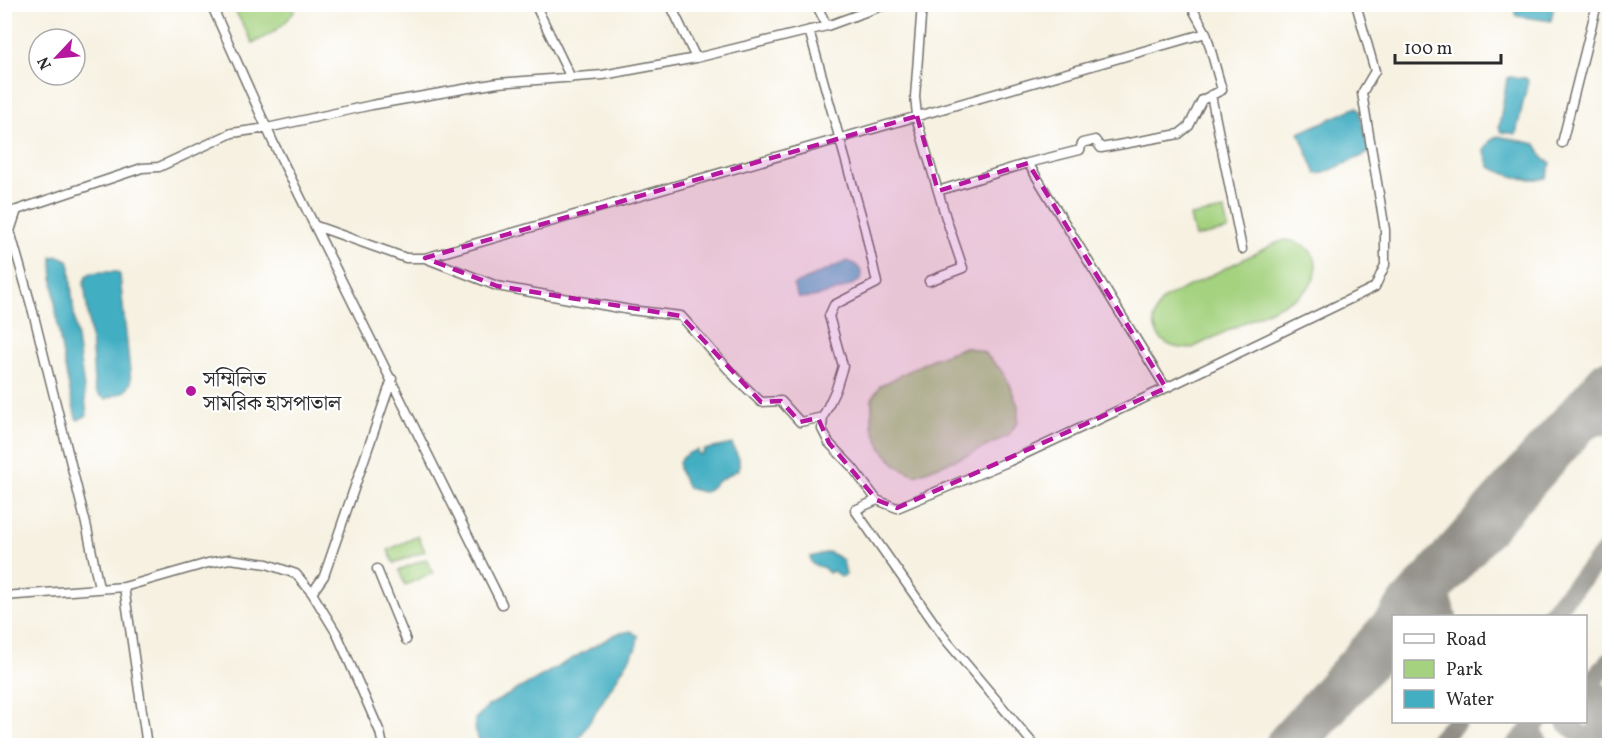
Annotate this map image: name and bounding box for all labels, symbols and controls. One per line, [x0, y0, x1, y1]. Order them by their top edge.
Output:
north arrow [27, 27, 87, 87]
scale bar [1395, 27, 1502, 65]
text: 100 m [1404, 37, 1453, 62]
text: N [33, 52, 58, 73]
place label: সম্মিলিত সামরিক হাসপাতাল [202, 366, 342, 419]
marker: সম্মিলিত সামরিক হাসপাতাল [184, 384, 198, 398]
legend [1392, 615, 1587, 723]
text: Road [1446, 628, 1487, 653]
text: Park [1446, 658, 1483, 683]
text: Water [1446, 688, 1494, 713]

